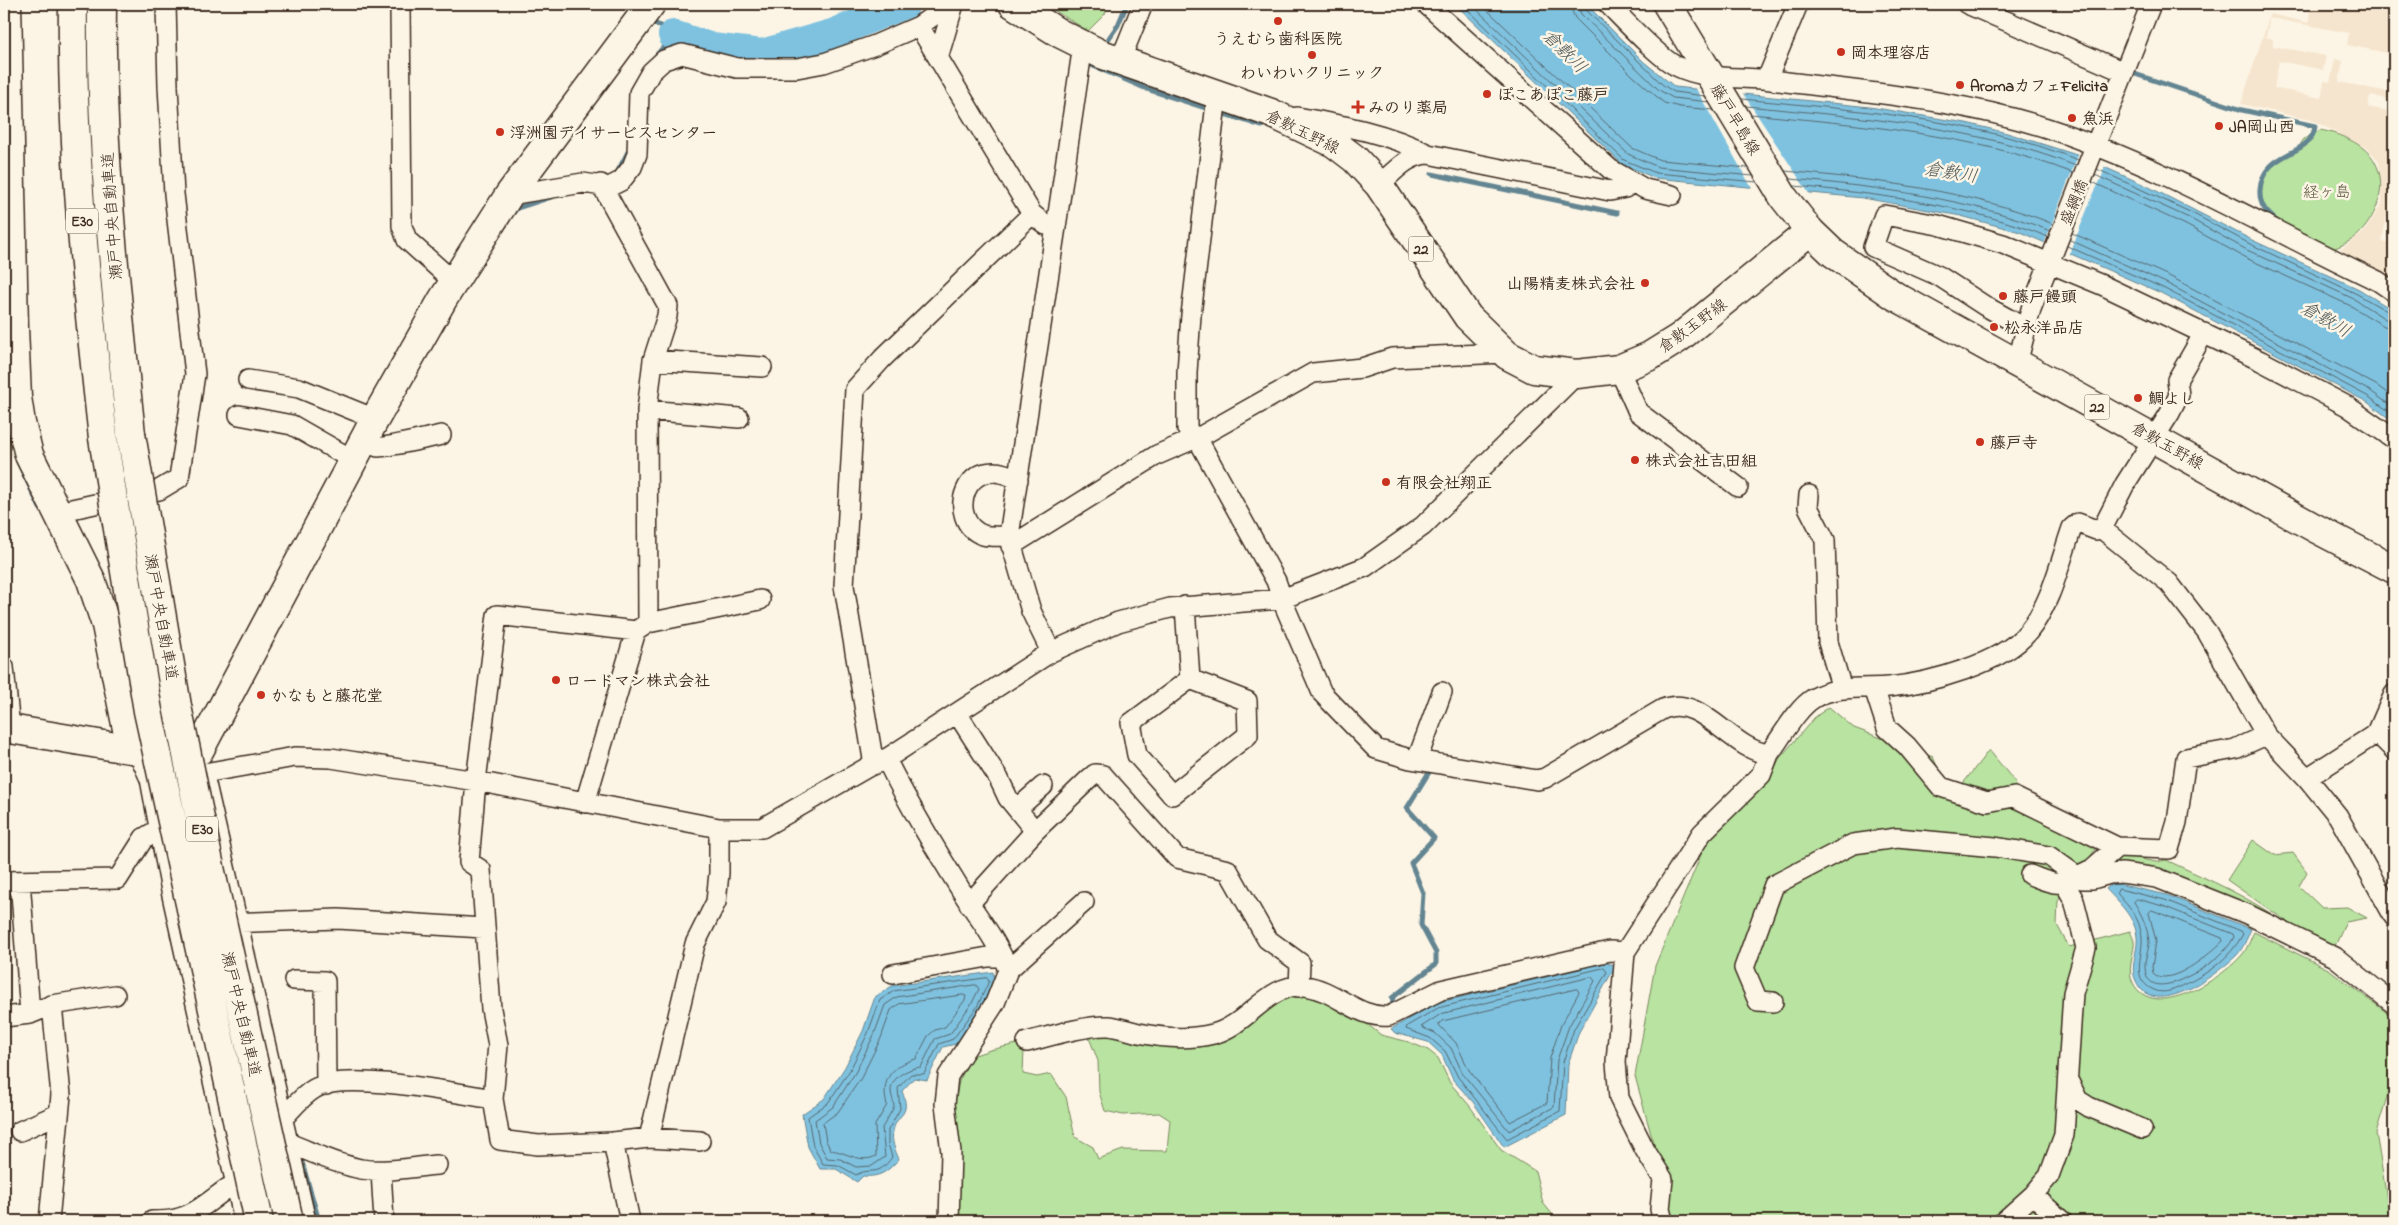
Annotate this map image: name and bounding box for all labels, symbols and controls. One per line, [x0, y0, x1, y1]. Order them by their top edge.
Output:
marker: うえむら歯科医院 [1272, 15, 1284, 27]
water label: 倉敷川 [1535, 24, 1592, 81]
place label: うえむら歯科医院 [1214, 28, 1342, 52]
place label: 岡本理容店 [1851, 42, 1931, 66]
marker: 岡本理容店 [1835, 46, 1847, 58]
marker: わいわいクリニック [1306, 49, 1318, 61]
place label: わいわいクリニック [1240, 62, 1384, 86]
place label: AromaカフェFelicita [1970, 75, 2108, 99]
marker: AromaカフェFelicita [1954, 79, 1966, 91]
street label: 藤戸早島線 [1703, 80, 1765, 161]
place label: ぽこあぽこ藤戸 [1497, 84, 1609, 108]
marker: ぽこあぽこ藤戸 [1481, 88, 1493, 100]
place label: みのり薬局 [1368, 97, 1448, 121]
marker: みのり薬局 [1352, 101, 1364, 113]
street label: 倉敷玉野線 [1261, 104, 1343, 161]
place label: 魚浜 [2082, 108, 2114, 132]
marker: 魚浜 [2066, 112, 2078, 124]
place label: JA岡山西 [2229, 116, 2295, 140]
marker: JA岡山西 [2213, 120, 2225, 132]
place label: 浮洲園デイサービスセンター [510, 122, 717, 146]
marker: 浮洲園デイサービスセンター [494, 126, 506, 138]
street label: 瀬戸中央自動車道 [97, 151, 129, 281]
water label: 倉敷川 [1922, 157, 1979, 191]
street label: 盛綱橋 [2055, 176, 2095, 230]
park label: 経ヶ島 [2303, 181, 2351, 205]
road number: E30 [66, 208, 98, 234]
road number: 22 [1408, 236, 1434, 262]
place label: 山陽精麦株式会社 [1507, 273, 1635, 297]
marker: 山陽精麦株式会社 [1639, 277, 1651, 289]
place label: 藤戸饅頭 [2013, 286, 2077, 310]
marker: 藤戸饅頭 [1997, 290, 2009, 302]
street label: 倉敷玉野線 [1654, 293, 1733, 360]
water label: 倉敷川 [2295, 296, 2355, 345]
place label: 松永洋品店 [2004, 317, 2084, 341]
marker: 松永洋品店 [1988, 321, 2000, 333]
place label: 鯛よし [2148, 388, 2196, 412]
marker: 鯛よし [2132, 392, 2144, 404]
road number: 22 [2084, 394, 2110, 420]
street label: 倉敷玉野線 [2126, 417, 2208, 477]
place label: 藤戸寺 [1990, 432, 2038, 456]
marker: 藤戸寺 [1974, 436, 1986, 448]
place label: 株式会社吉田組 [1645, 450, 1757, 474]
marker: 株式会社吉田組 [1629, 454, 1641, 466]
place label: 有限会社翔正 [1396, 472, 1492, 496]
marker: 有限会社翔正 [1380, 476, 1392, 488]
street label: 瀬戸中央自動車道 [137, 552, 183, 682]
place label: ロードマン株式会社 [566, 670, 710, 694]
marker: ロードマン株式会社 [550, 674, 562, 686]
place label: かなもと藤花堂 [271, 685, 383, 709]
marker: かなもと藤花堂 [255, 689, 267, 701]
road number: E30 [186, 816, 218, 842]
street label: 瀬戸中央自動車道 [214, 949, 266, 1080]

